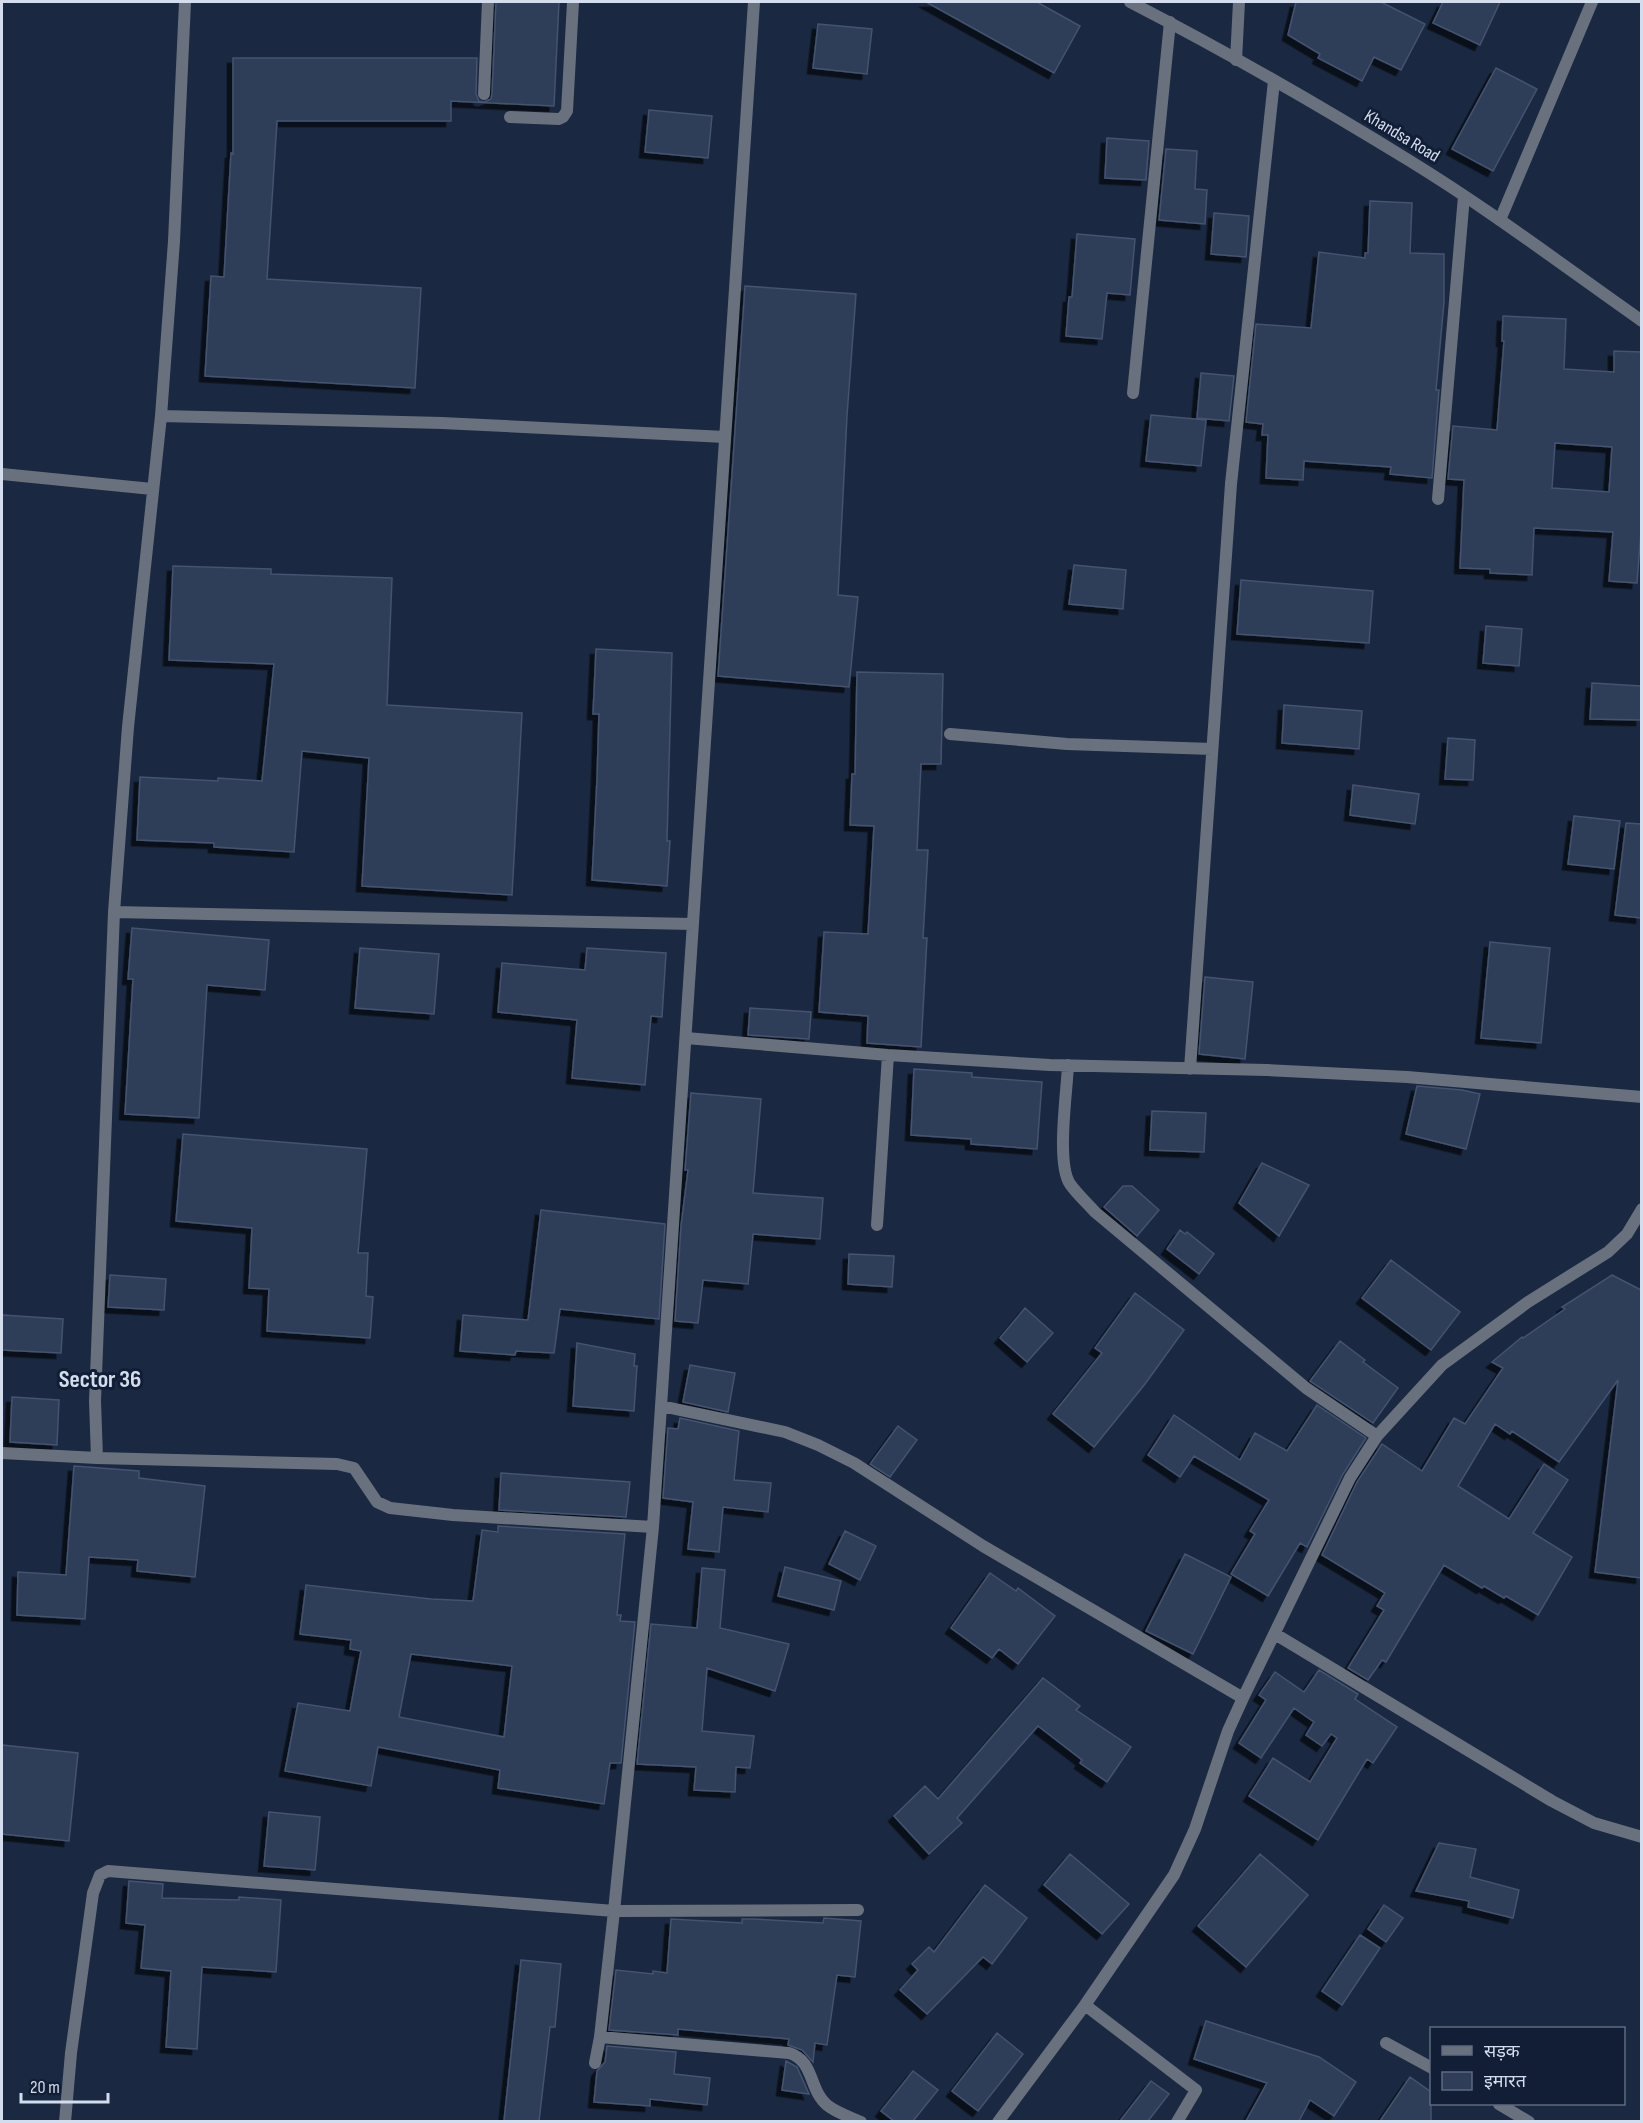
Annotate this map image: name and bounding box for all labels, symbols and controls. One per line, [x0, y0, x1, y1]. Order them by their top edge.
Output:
street label: Khandsa Road [1360, 105, 1444, 167]
district label: Sector 36 [59, 1365, 141, 1394]
legend [1430, 2027, 1625, 2105]
text: सड़क [1484, 2041, 1521, 2062]
scale bar [21, 2066, 108, 2104]
text: इमारत [1484, 2071, 1527, 2092]
text: 20 m [30, 2077, 60, 2098]

